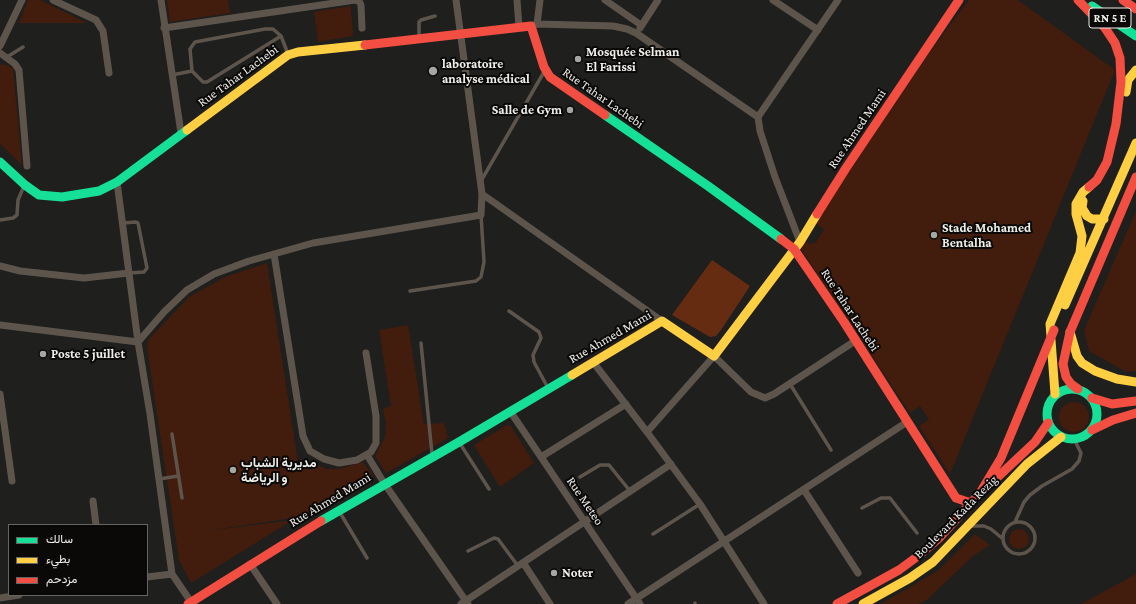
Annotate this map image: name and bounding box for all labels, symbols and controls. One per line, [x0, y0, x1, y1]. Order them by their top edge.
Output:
road number: RN 5 E [1089, 8, 1131, 28]
street label: Rue Tahar Lachebi [195, 42, 281, 110]
place label: Mosquée Selman El Farissi [586, 44, 679, 75]
marker: Mosquée Selman El Farissi [573, 54, 583, 64]
place label: laboratoire analyse médical [442, 56, 530, 87]
street label: Rue Tahar Lachebi [559, 64, 647, 132]
marker: laboratoire analyse médical [427, 65, 439, 77]
street label: Rue Ahmed Mami [825, 86, 889, 172]
place label: Salle de Gym [492, 102, 562, 118]
marker: Salle de Gym [565, 105, 575, 115]
place label: Stade Mohamed Bentalha [942, 220, 1031, 251]
marker: Stade Mohamed Bentalha [929, 230, 939, 240]
street label: Rue Tahar Lachebi [817, 266, 883, 354]
street label: Rue Ahmed Mami [566, 307, 654, 367]
place label: Poste 5 juillet [51, 346, 125, 362]
marker: Poste 5 juillet [38, 349, 48, 359]
place label: مديرية الشباب و الرياضة [241, 455, 316, 486]
marker: مديرية الشباب و الرياضة [228, 465, 238, 475]
street label: Rue Ahmed Mami [286, 469, 374, 531]
street label: Boulevard Kada Rezig [911, 472, 1001, 562]
street label: Rue Meteo [563, 474, 607, 528]
legend [8, 524, 148, 596]
text: سالك [46, 532, 73, 546]
text: بطيء [46, 552, 70, 566]
place label: Noter [562, 565, 593, 581]
marker: Noter [549, 568, 559, 578]
text: مزدحم [46, 572, 77, 586]

